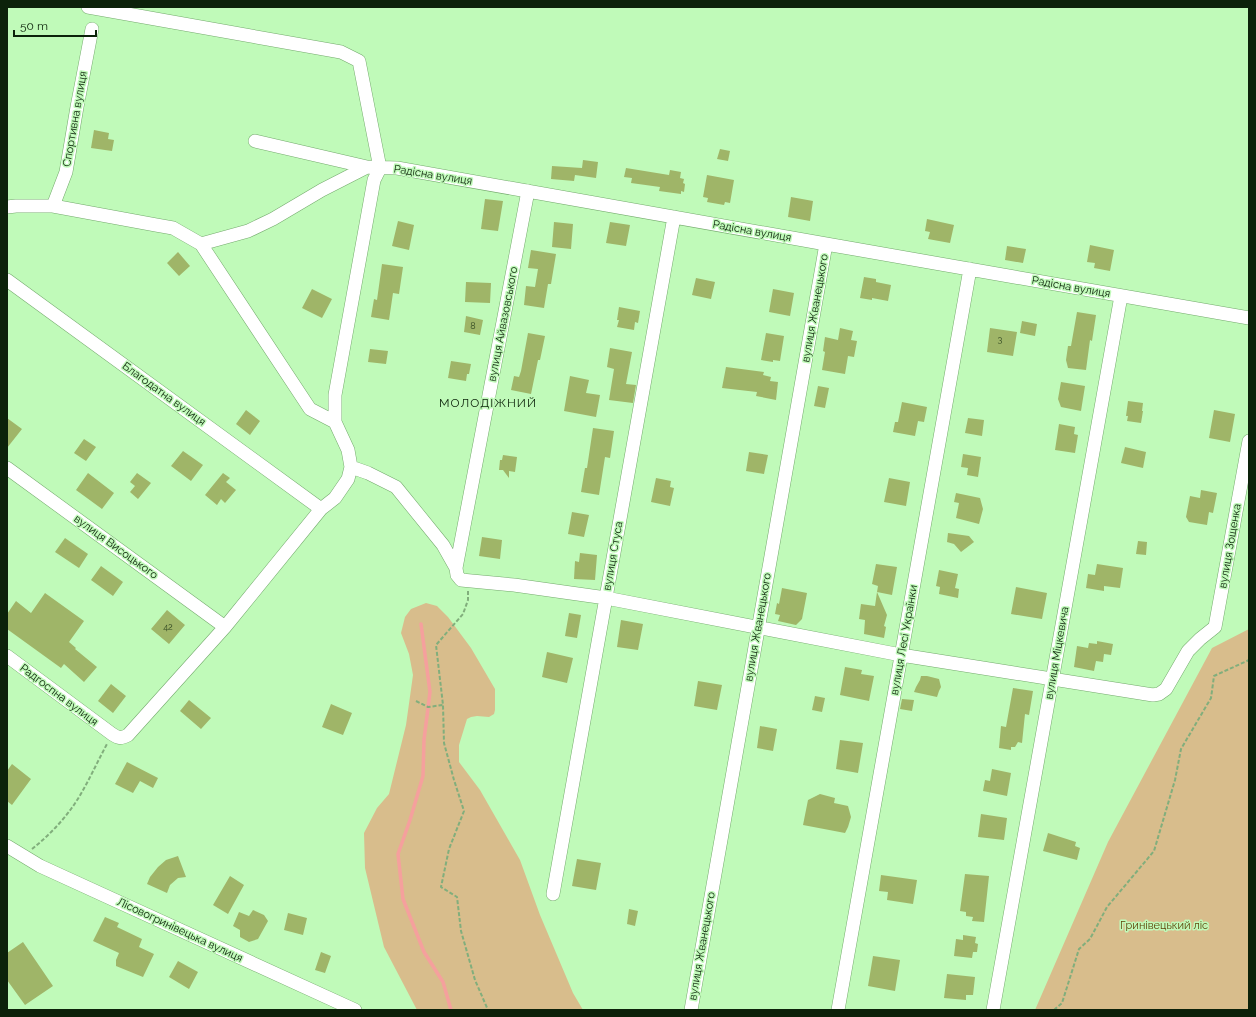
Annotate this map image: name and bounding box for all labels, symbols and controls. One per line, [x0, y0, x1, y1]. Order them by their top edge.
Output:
scale bar [14, 12, 96, 38]
text: 50 m [20, 19, 48, 33]
street label: Спортивна вулиця [60, 70, 90, 168]
street label: Радісна вулиця [393, 162, 473, 188]
street label: Радісна вулиця [712, 218, 792, 244]
street label: вулиця Жванецького [799, 252, 831, 363]
street label: вулиця Айвазовського [485, 265, 521, 383]
street label: Радісна вулиця [1031, 274, 1111, 300]
house number: 8 [470, 321, 476, 331]
house number: 3 [998, 334, 1003, 344]
street label: Благодатна вулиця [120, 359, 208, 429]
district label: МОЛОДІЖНИЙ [439, 396, 537, 410]
street label: вулиця Зощенка [1216, 503, 1244, 589]
street label: вулиця Висоцького [71, 512, 161, 582]
street label: вулиця Стуса [601, 520, 625, 592]
street label: вулиця Жванецького [742, 571, 774, 682]
street label: вулиця Лесі Українки [888, 584, 920, 696]
street label: вулиця Міцкевича [1042, 606, 1072, 700]
house number: 42 [163, 622, 173, 632]
street label: Радгоспна вулиця [17, 661, 101, 729]
street label: вулиця Жванецького [686, 890, 718, 1001]
street label: Лісовогринівецька вулиця [115, 895, 245, 965]
park label: Гринівецький ліс [1120, 919, 1208, 932]

